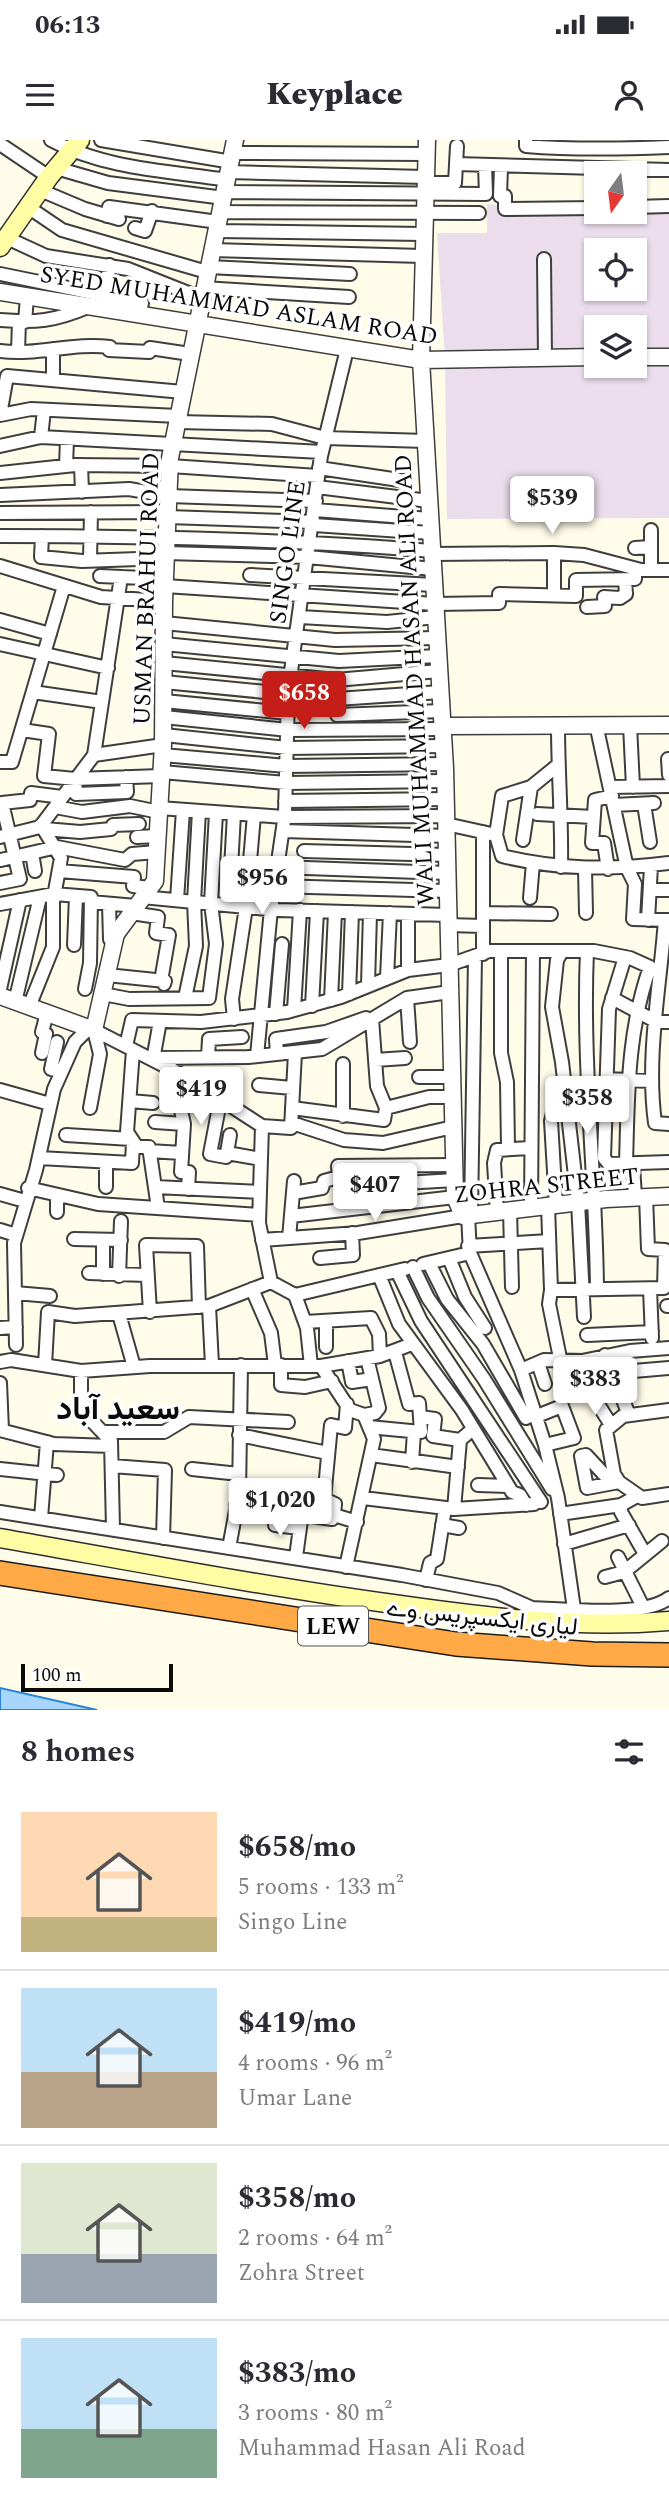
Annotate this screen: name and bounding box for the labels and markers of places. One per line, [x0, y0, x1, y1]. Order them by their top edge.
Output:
pin: $539 [511, 476, 593, 536]
pin: $658 [263, 672, 345, 731]
pin: $956 [221, 856, 303, 916]
pin: $419 [160, 1068, 242, 1127]
pin: $358 [546, 1076, 628, 1136]
pin: $407 [334, 1164, 416, 1223]
pin: $383 [554, 1358, 636, 1417]
pin: $1,020 [223, 1478, 337, 1538]

